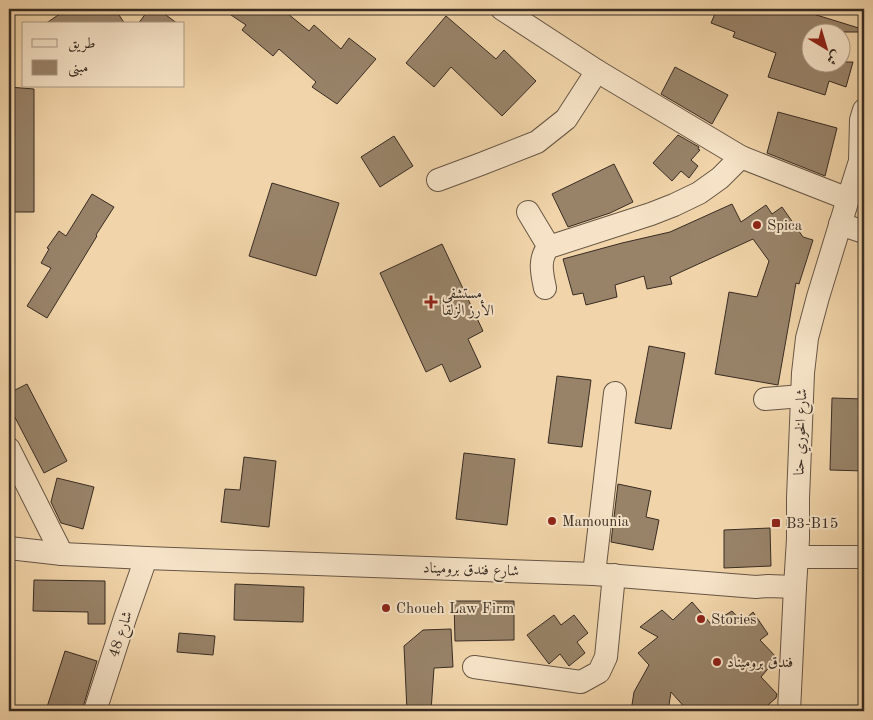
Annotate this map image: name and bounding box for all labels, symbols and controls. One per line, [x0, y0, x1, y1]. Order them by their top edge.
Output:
legend [22, 22, 185, 88]
north arrow [800, 22, 850, 72]
text: طريق [68, 37, 95, 53]
text: ش [824, 48, 843, 67]
text: مبنى [68, 61, 88, 78]
marker: Spica [751, 219, 763, 231]
place label: Spica [767, 219, 803, 234]
place label: مستشفى الأرز الزلقا [442, 287, 494, 319]
marker: مستشفى الأرز الزلقا [424, 295, 438, 309]
street label: شارع الخوري حنا [792, 388, 815, 476]
marker: Mamounia [546, 515, 558, 527]
place label: Mamounia [562, 515, 629, 530]
marker: B3-B15 [770, 517, 782, 529]
place label: B3-B15 [786, 517, 838, 532]
street label: شارع فندق بروميناد [422, 561, 519, 584]
marker: Choueh Law Firm [380, 602, 392, 614]
place label: Choueh Law Firm [396, 602, 514, 617]
street label: شارع 48 [107, 609, 140, 661]
marker: Stories [695, 613, 707, 625]
place label: Stories [711, 613, 757, 628]
marker: فندق بروميناد [711, 656, 723, 668]
place label: فندق بروميناد [727, 656, 793, 671]

